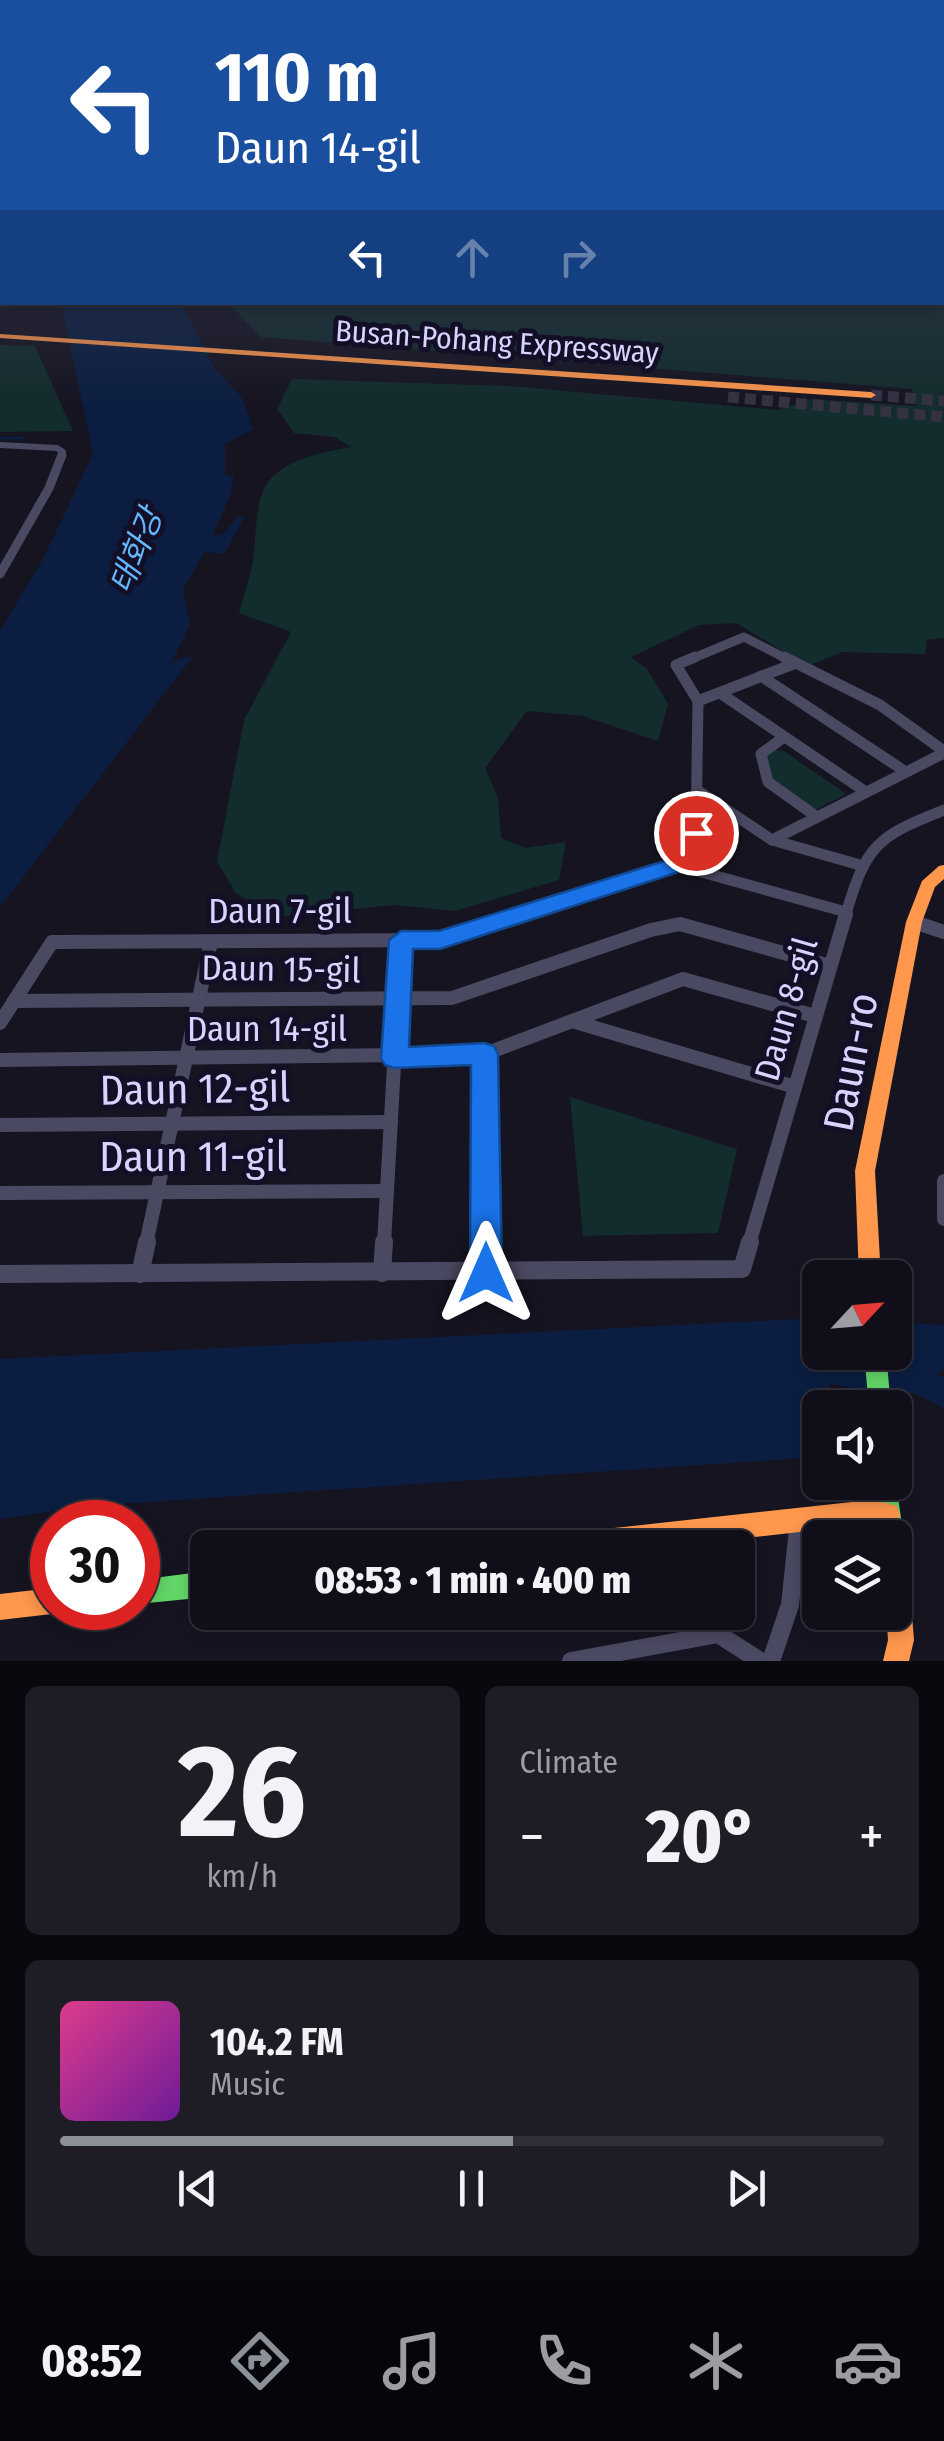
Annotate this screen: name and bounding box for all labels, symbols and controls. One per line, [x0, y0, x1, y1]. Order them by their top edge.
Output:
text: 110 m [215, 36, 379, 120]
icon: left [50, 40, 180, 170]
text: Daun 14-gil [215, 121, 421, 175]
icon: left [340, 230, 395, 285]
icon: ahead [445, 230, 500, 285]
icon: right [550, 230, 605, 285]
street label: Busan-Pohang Expressway [334, 313, 660, 371]
water label: 태화강 [102, 499, 172, 599]
pin [654, 791, 739, 876]
icon: arrive [669, 806, 724, 861]
street label: Daun 7-gil [208, 890, 352, 932]
street label: Daun 8-gil [746, 933, 826, 1085]
street label: Daun 15-gil [201, 947, 361, 991]
street label: Daun-ro [813, 989, 889, 1135]
street label: Daun 14-gil [187, 1008, 347, 1050]
street label: Daun 12-gil [99, 1062, 291, 1116]
street label: Daun 11-gil [99, 1132, 287, 1182]
position arrow [434, 1221, 538, 1325]
north arrow [802, 1260, 912, 1370]
map controls [802, 1260, 912, 1630]
button: sound [802, 1390, 912, 1500]
speed limit sign: 30 [30, 1500, 160, 1630]
button: layers [802, 1520, 912, 1630]
text: 08:53 · 1 min · 400 m [314, 1557, 631, 1603]
text: 26 [178, 1714, 306, 1870]
text: Climate [520, 1743, 618, 1781]
text: 20° [646, 1792, 758, 1882]
text: − [520, 1804, 544, 1870]
text: + [859, 1804, 884, 1870]
text: km/h [207, 1857, 278, 1895]
text: 104.2 FM [210, 2019, 344, 2065]
text: Music [210, 2065, 285, 2103]
icon: previous [170, 2161, 225, 2216]
icon: pause [444, 2161, 499, 2216]
icon: next [719, 2161, 774, 2216]
icon: directions [225, 2326, 295, 2396]
icon: music [377, 2326, 447, 2396]
icon: phone [529, 2326, 599, 2396]
icon: climate [681, 2326, 751, 2396]
icon: car [833, 2326, 903, 2396]
text: 08:52 [41, 2334, 142, 2388]

